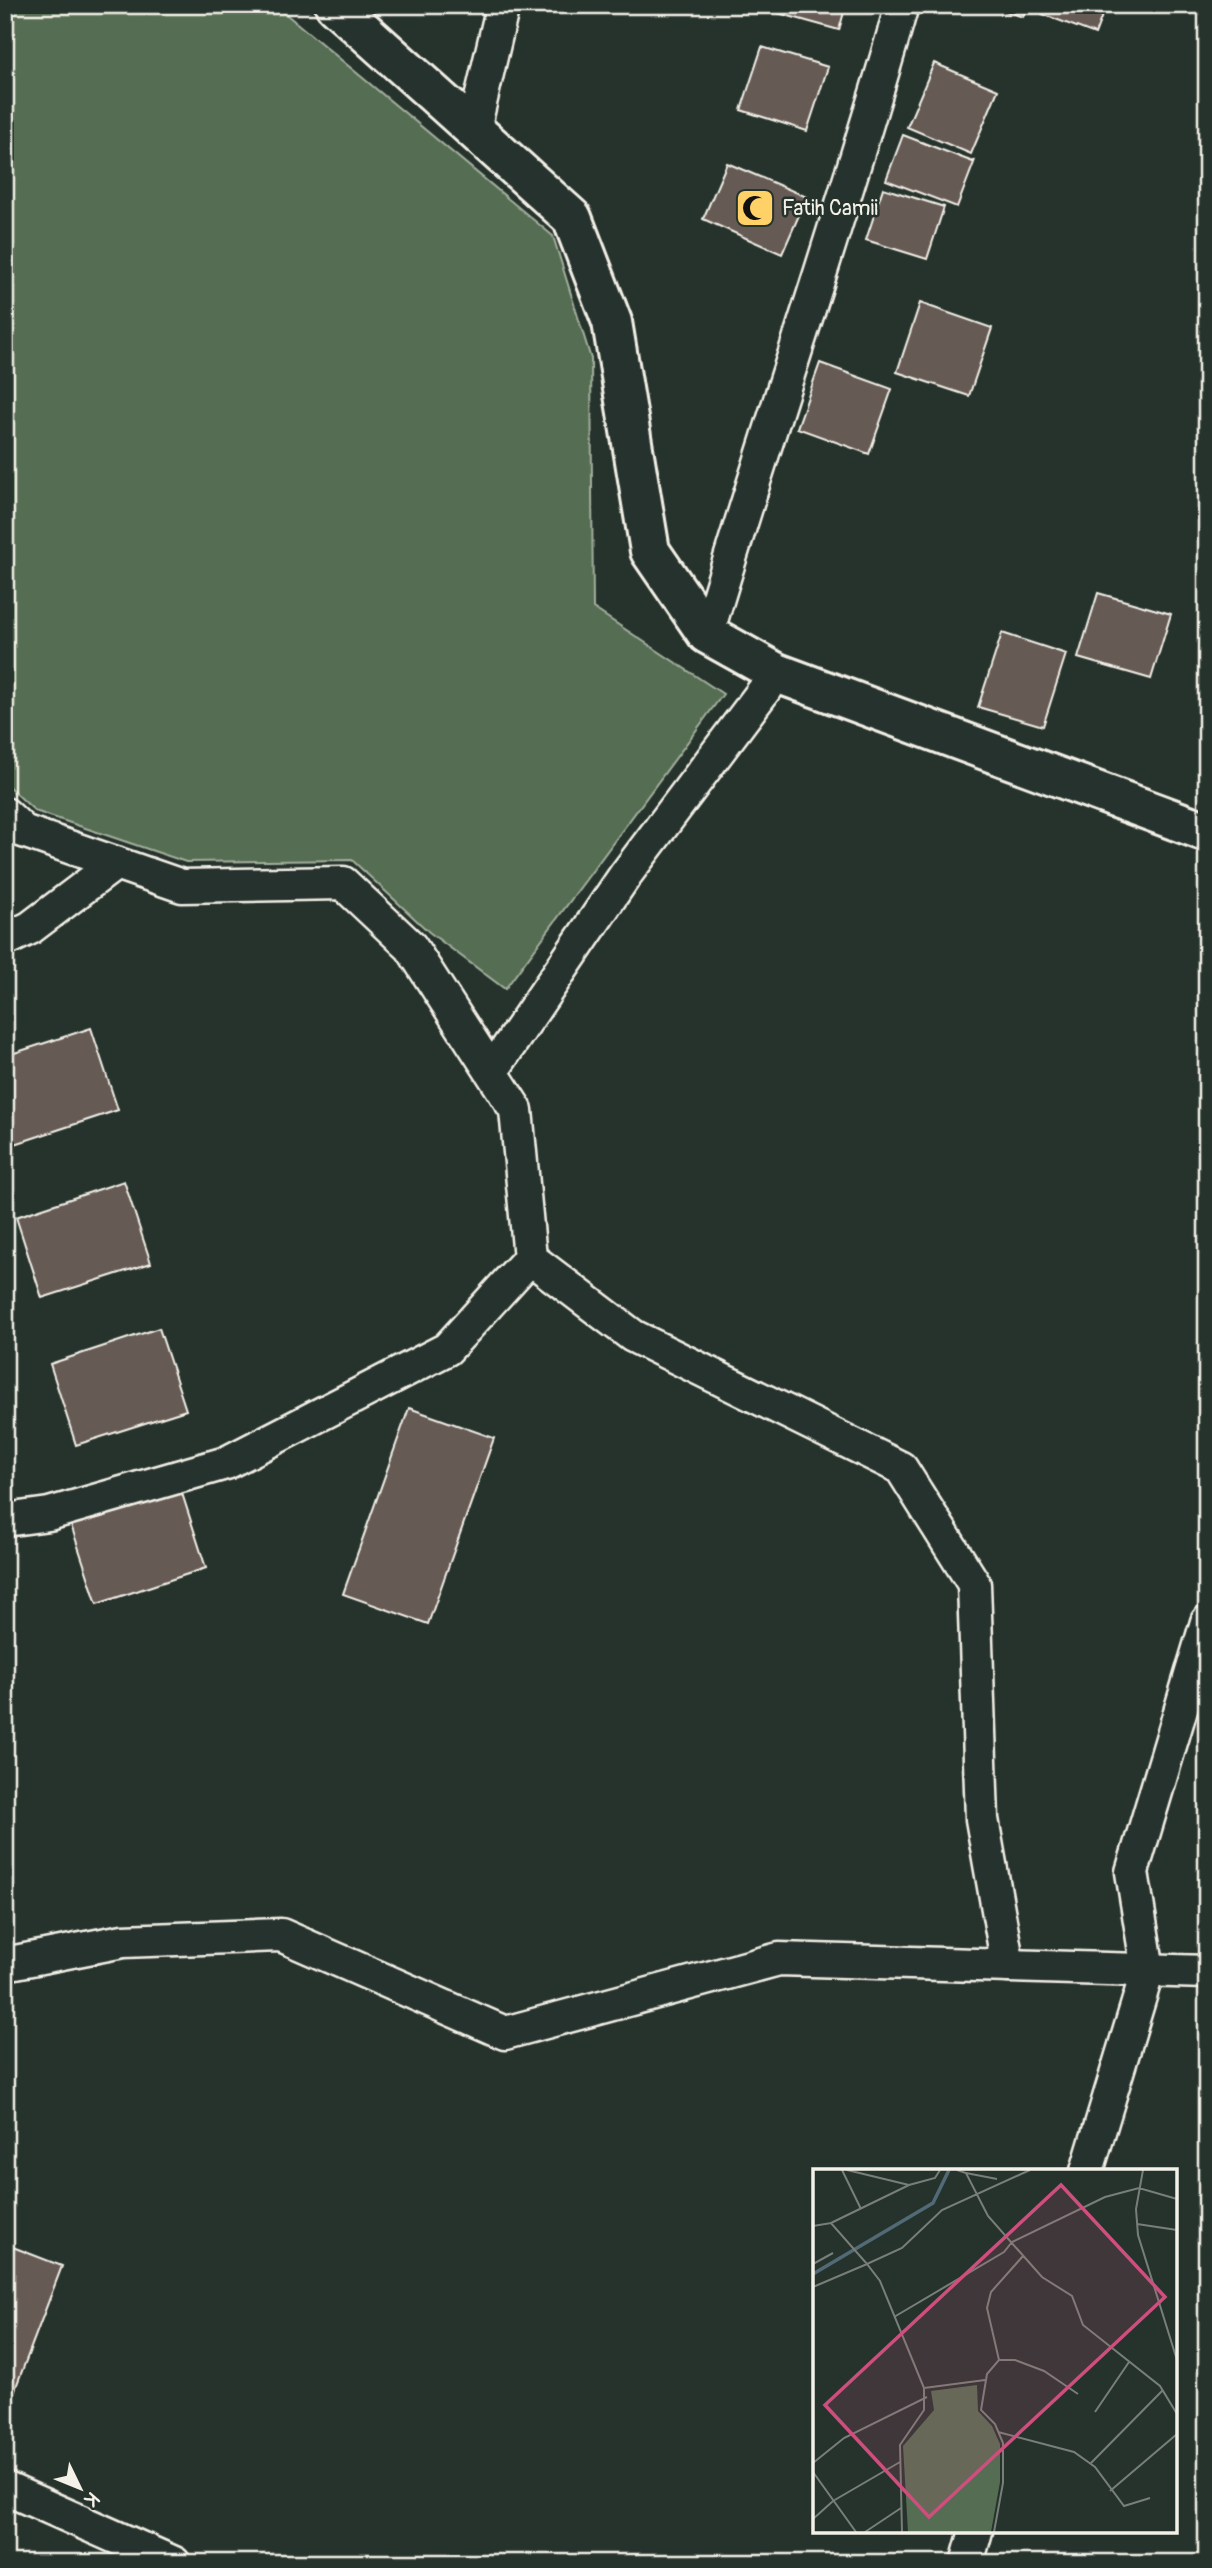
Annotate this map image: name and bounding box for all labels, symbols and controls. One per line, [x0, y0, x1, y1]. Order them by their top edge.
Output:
mosque icon: Fatih Camii [734, 187, 776, 229]
place label: Fatih Camii [782, 195, 878, 222]
inset map [813, 2169, 1177, 2533]
north arrow [46, 2452, 116, 2522]
text: K [79, 2487, 104, 2512]

